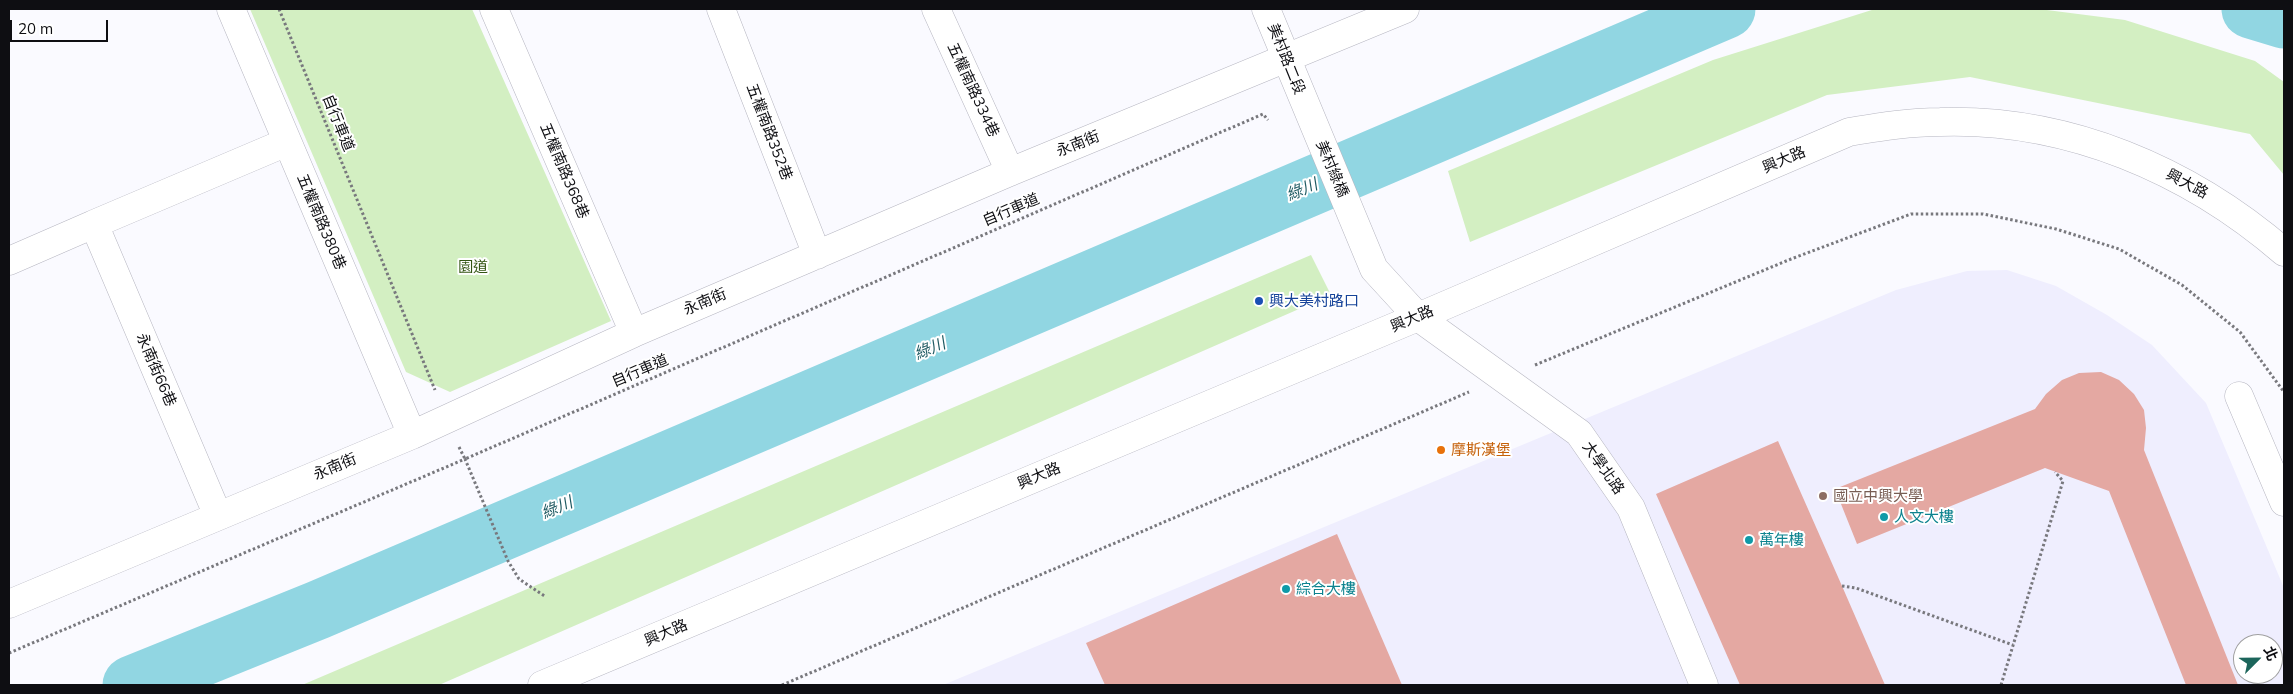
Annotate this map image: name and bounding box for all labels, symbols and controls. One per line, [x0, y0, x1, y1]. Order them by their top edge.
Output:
scale bar [12, 10, 110, 42]
text: 20 m [18, 19, 53, 38]
street label: 美村路二段 [1264, 21, 1308, 97]
street label: 五權南路334巷 [943, 40, 1003, 140]
street label: 五權南路352巷 [742, 81, 796, 183]
street label: 自行車道 [318, 92, 358, 154]
street label: 五權南路368巷 [536, 121, 592, 221]
street label: 永南街 [1054, 127, 1102, 161]
street label: 美村綠橋 [1312, 138, 1352, 200]
street label: 興大路 [1760, 143, 1808, 177]
street label: 興大路 [2163, 165, 2211, 203]
street label: 五權南路380巷 [293, 172, 349, 272]
water label: 綠川 [1284, 175, 1320, 205]
street label: 自行車道 [980, 190, 1042, 230]
park label: 園道 [458, 258, 488, 276]
street label: 永南街 [681, 285, 729, 319]
place label: 興大美村路口 [1269, 292, 1359, 310]
marker: 興大美村路口 [1253, 295, 1265, 307]
street label: 興大路 [1388, 302, 1436, 336]
street label: 永南街66巷 [132, 331, 180, 409]
water label: 綠川 [912, 334, 948, 364]
street label: 自行車道 [609, 351, 671, 391]
street label: 大學北路 [1578, 438, 1628, 498]
place label: 摩斯漢堡 [1451, 441, 1511, 459]
marker: 摩斯漢堡 [1435, 444, 1447, 456]
street label: 永南街 [311, 450, 359, 484]
street label: 興大路 [1015, 459, 1063, 493]
place label: 國立中興大學 [1833, 487, 1923, 505]
marker: 國立中興大學 [1817, 490, 1829, 502]
water label: 綠川 [539, 493, 575, 523]
place label: 人文大樓 [1894, 508, 1954, 526]
marker: 人文大樓 [1878, 511, 1890, 523]
place label: 萬年樓 [1759, 531, 1804, 549]
marker: 萬年樓 [1743, 534, 1755, 546]
place label: 綜合大樓 [1296, 580, 1356, 598]
marker: 綜合大樓 [1280, 583, 1292, 595]
street label: 興大路 [642, 616, 690, 650]
north arrow [2233, 634, 2283, 684]
text: 北 [2260, 644, 2282, 663]

